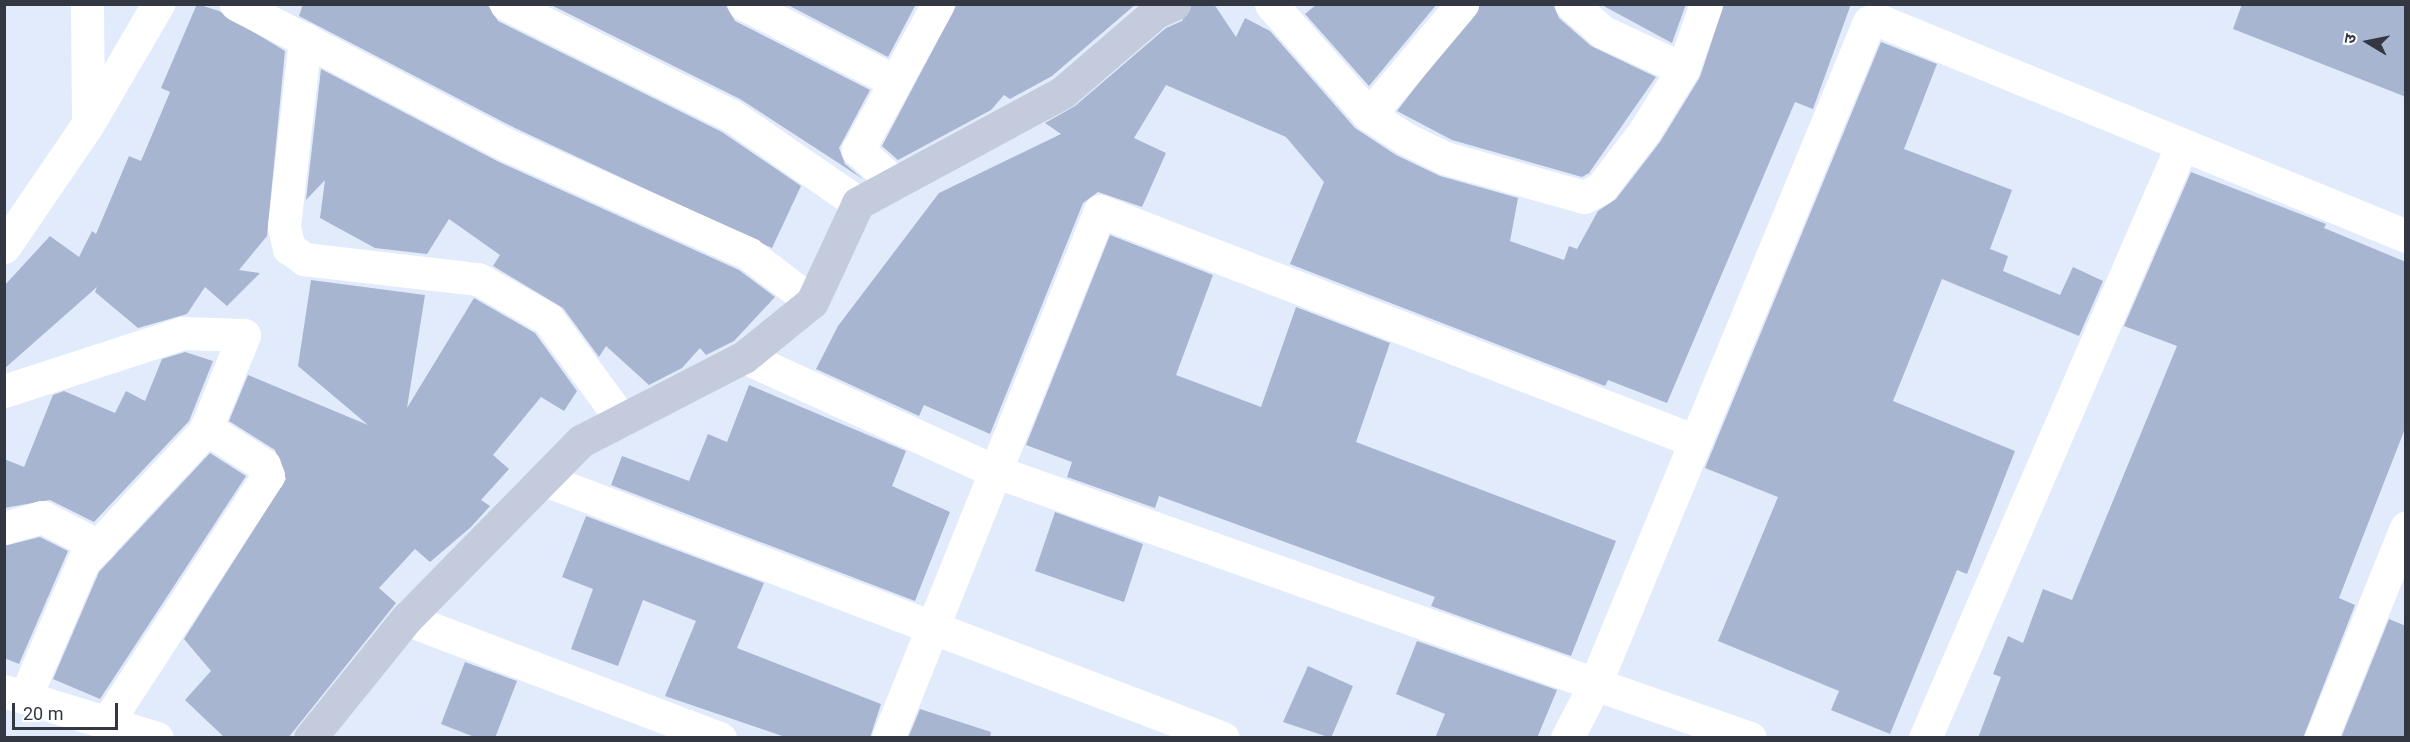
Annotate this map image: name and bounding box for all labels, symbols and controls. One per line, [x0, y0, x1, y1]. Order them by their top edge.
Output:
north arrow [2338, 12, 2398, 72]
text: उ [2340, 33, 2360, 45]
scale bar [15, 691, 122, 729]
text: 20 m [23, 703, 63, 724]

